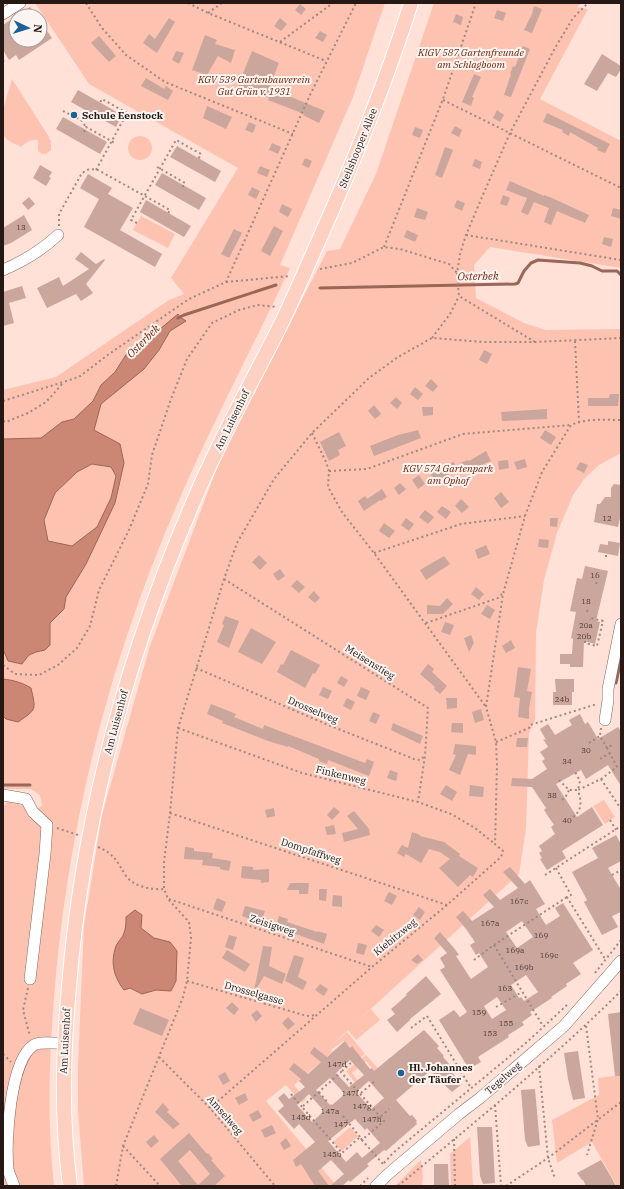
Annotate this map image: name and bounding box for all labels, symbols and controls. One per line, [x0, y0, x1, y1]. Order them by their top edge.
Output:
north arrow [8, 8, 48, 48]
text: N [31, 24, 45, 34]
park label: KlGV 587 Gartenfreunde am Schlagboom [417, 46, 524, 71]
park label: KGV 539 Gartenbauverein Gut Grün v. 1931 [197, 73, 310, 98]
street label: Steilshooper Allee [336, 106, 380, 190]
place label: Schule Eenstock [82, 109, 164, 122]
marker: Schule Eenstock [69, 110, 79, 120]
house number: 13 [16, 222, 26, 232]
water label: Osterbek [457, 269, 499, 283]
water label: Osterbek [123, 321, 163, 361]
street label: Am Luisenhof [212, 387, 253, 452]
park label: KGV 574 Gartenpark am Ophof [402, 462, 494, 487]
house number: 12 [602, 513, 612, 523]
house number: 16 [590, 570, 600, 580]
house number: 18 [581, 596, 591, 606]
house number: 20a [579, 620, 594, 630]
house number: 20b [577, 631, 591, 641]
street label: Meisenstieg [343, 642, 398, 683]
street label: Am Luisenhof [101, 688, 131, 755]
street label: Drosselweg [286, 694, 341, 727]
house number: 24b [555, 694, 569, 704]
house number: 30 [581, 745, 591, 755]
house number: 34 [562, 756, 572, 766]
street label: Finkenweg [314, 762, 368, 788]
house number: 38 [547, 790, 557, 800]
house number: 40 [562, 815, 572, 825]
street label: Dompfaffweg [279, 835, 343, 867]
house number: 167c [510, 896, 528, 906]
street label: Zeisigweg [248, 912, 297, 939]
street label: Kiebitzweg [371, 915, 420, 958]
house number: 167a [481, 918, 500, 928]
house number: 169 [534, 930, 548, 940]
house number: 169a [506, 945, 525, 955]
house number: 169c [540, 950, 558, 960]
house number: 169b [514, 962, 534, 972]
street label: Drosselgasse [223, 978, 285, 1008]
house number: 163 [498, 983, 512, 993]
street label: Am Luisenhof [57, 1007, 73, 1074]
house number: 159 [472, 1007, 486, 1017]
house number: 155 [499, 1018, 513, 1028]
house number: 153 [483, 1028, 497, 1038]
street label: Tegelweg [482, 1058, 524, 1097]
house number: 147d [327, 1059, 347, 1069]
place label: Hl. Johannes der Täufer [409, 1061, 473, 1086]
marker: Hl. Johannes der Täufer [396, 1068, 406, 1078]
house number: 147f [341, 1088, 360, 1098]
street label: Amselweg [204, 1093, 246, 1138]
house number: 147g [353, 1101, 372, 1111]
house number: 147a [321, 1106, 340, 1116]
house number: 145d [291, 1112, 311, 1122]
house number: 147h [362, 1114, 382, 1124]
house number: 147 [334, 1119, 348, 1129]
house number: 145b [322, 1149, 342, 1159]

